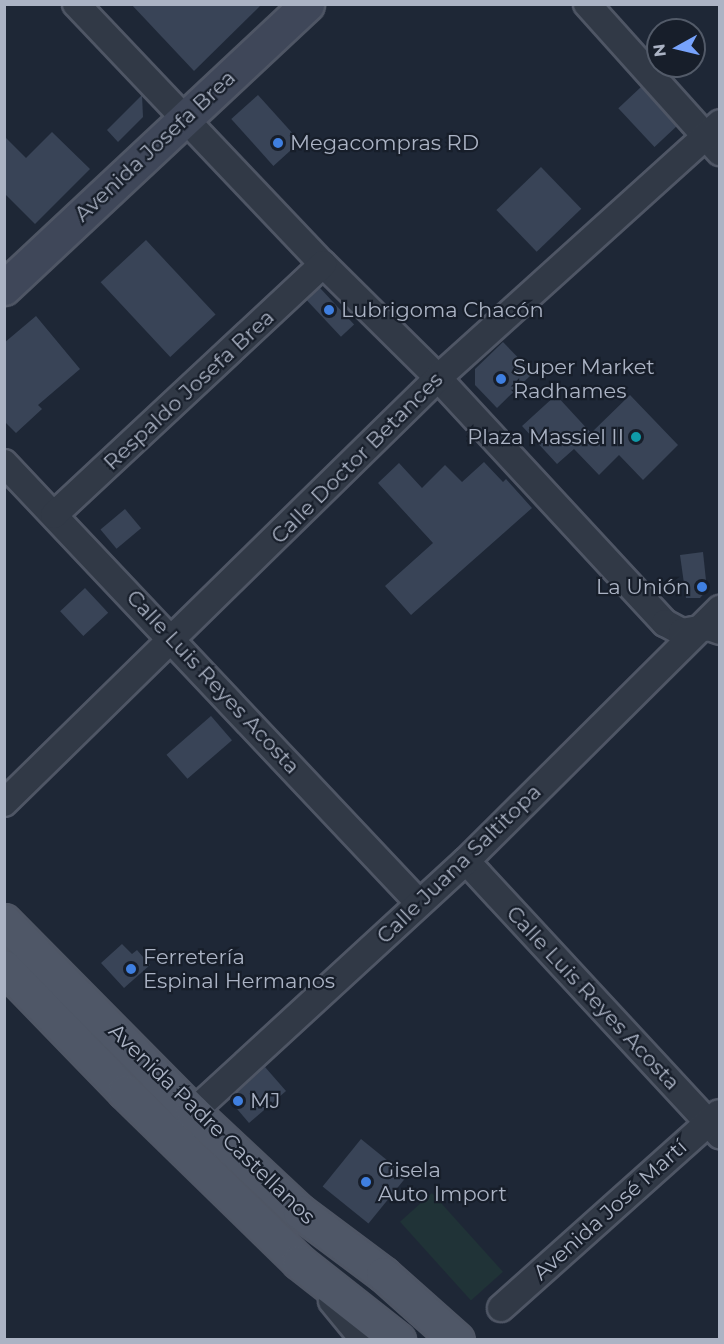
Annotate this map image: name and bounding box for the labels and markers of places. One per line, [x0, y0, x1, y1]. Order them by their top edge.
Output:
place label: Megacompras RD [290, 130, 479, 156]
marker: Megacompras RD [271, 136, 285, 150]
place label: Lubrigoma Chacón [341, 297, 544, 323]
marker: Lubrigoma Chacón [322, 303, 336, 317]
place label: Super Market Radhames [513, 354, 655, 404]
marker: Super Market Radhames [494, 372, 508, 386]
place label: Plaza Massiel II [467, 424, 624, 450]
marker: Plaza Massiel II [629, 430, 643, 444]
place label: La Unión [596, 574, 690, 600]
marker: La Unión [695, 580, 709, 594]
place label: Ferretería Espinal Hermanos [143, 944, 335, 994]
marker: Ferretería Espinal Hermanos [124, 962, 138, 976]
place label: MJ [250, 1088, 281, 1114]
marker: MJ [231, 1094, 245, 1108]
place label: Gisela Auto Import [378, 1157, 507, 1207]
marker: Gisela Auto Import [359, 1175, 373, 1189]

